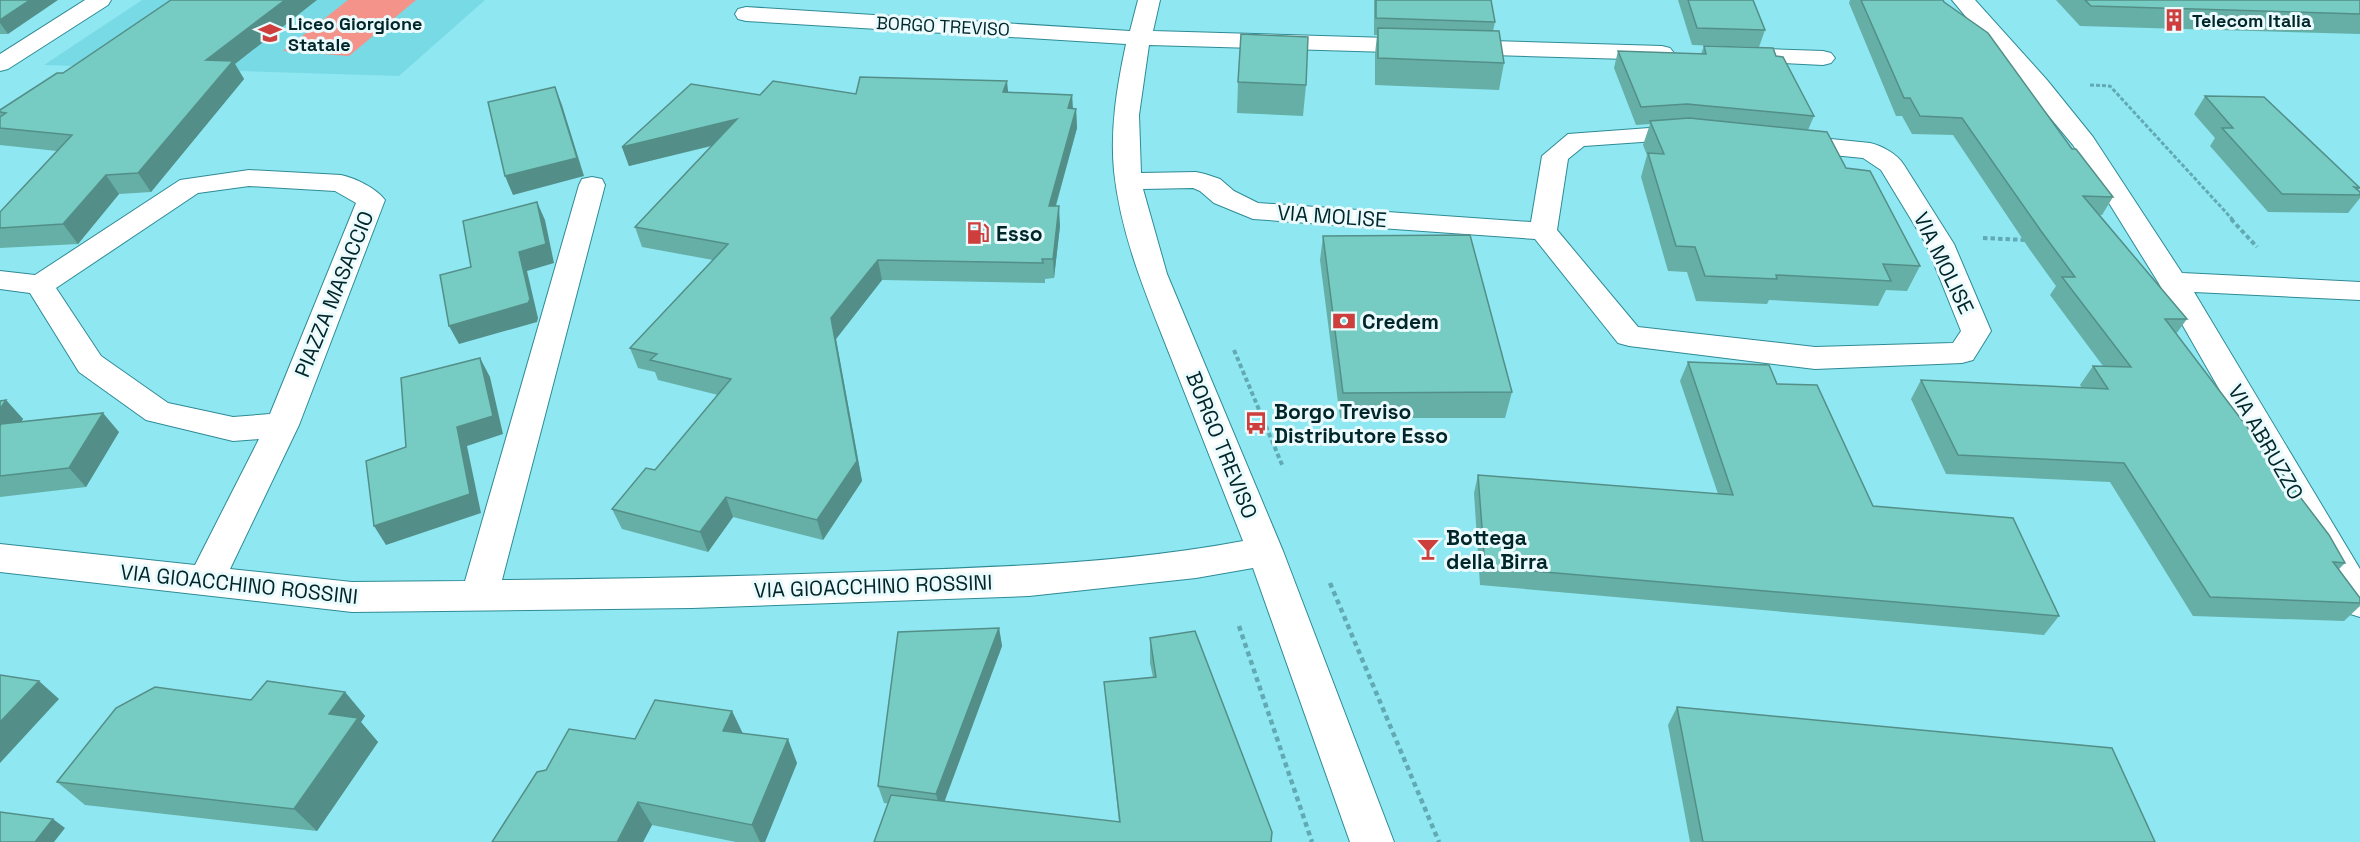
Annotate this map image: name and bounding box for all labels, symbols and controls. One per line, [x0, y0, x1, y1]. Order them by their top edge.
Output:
building icon: Telecom Italia [2161, 7, 2187, 33]
place label: Telecom Italia [2192, 9, 2312, 32]
street label: BORGO TREVISO [875, 11, 1011, 41]
place label: Liceo Giorgione Statale [288, 12, 422, 56]
school or university icon: Liceo Giorgione Statale [257, 20, 283, 46]
street label: VIA MOLISE [1276, 199, 1388, 233]
street label: PIAZZA MASACCIO [288, 207, 380, 381]
street label: VIA MOLISE [1908, 208, 1980, 318]
fuel station icon: Esso [965, 220, 991, 246]
place label: Esso [996, 220, 1043, 247]
bank icon: Credem [1331, 308, 1357, 334]
place label: Credem [1362, 308, 1439, 335]
street label: BORGO TREVISO [1180, 367, 1264, 523]
street label: VIA ABRUZZO [2222, 380, 2310, 504]
place label: Borgo Treviso Distributore Esso [1274, 398, 1448, 449]
bus stop icon: Borgo Treviso Distributore Esso [1243, 410, 1269, 436]
place label: Bottega della Birra [1446, 524, 1548, 575]
bar icon: Bottega della Birra [1415, 536, 1441, 562]
street label: VIA GIOACCHINO ROSSINI [119, 558, 359, 610]
street label: VIA GIOACCHINO ROSSINI [753, 568, 993, 604]

